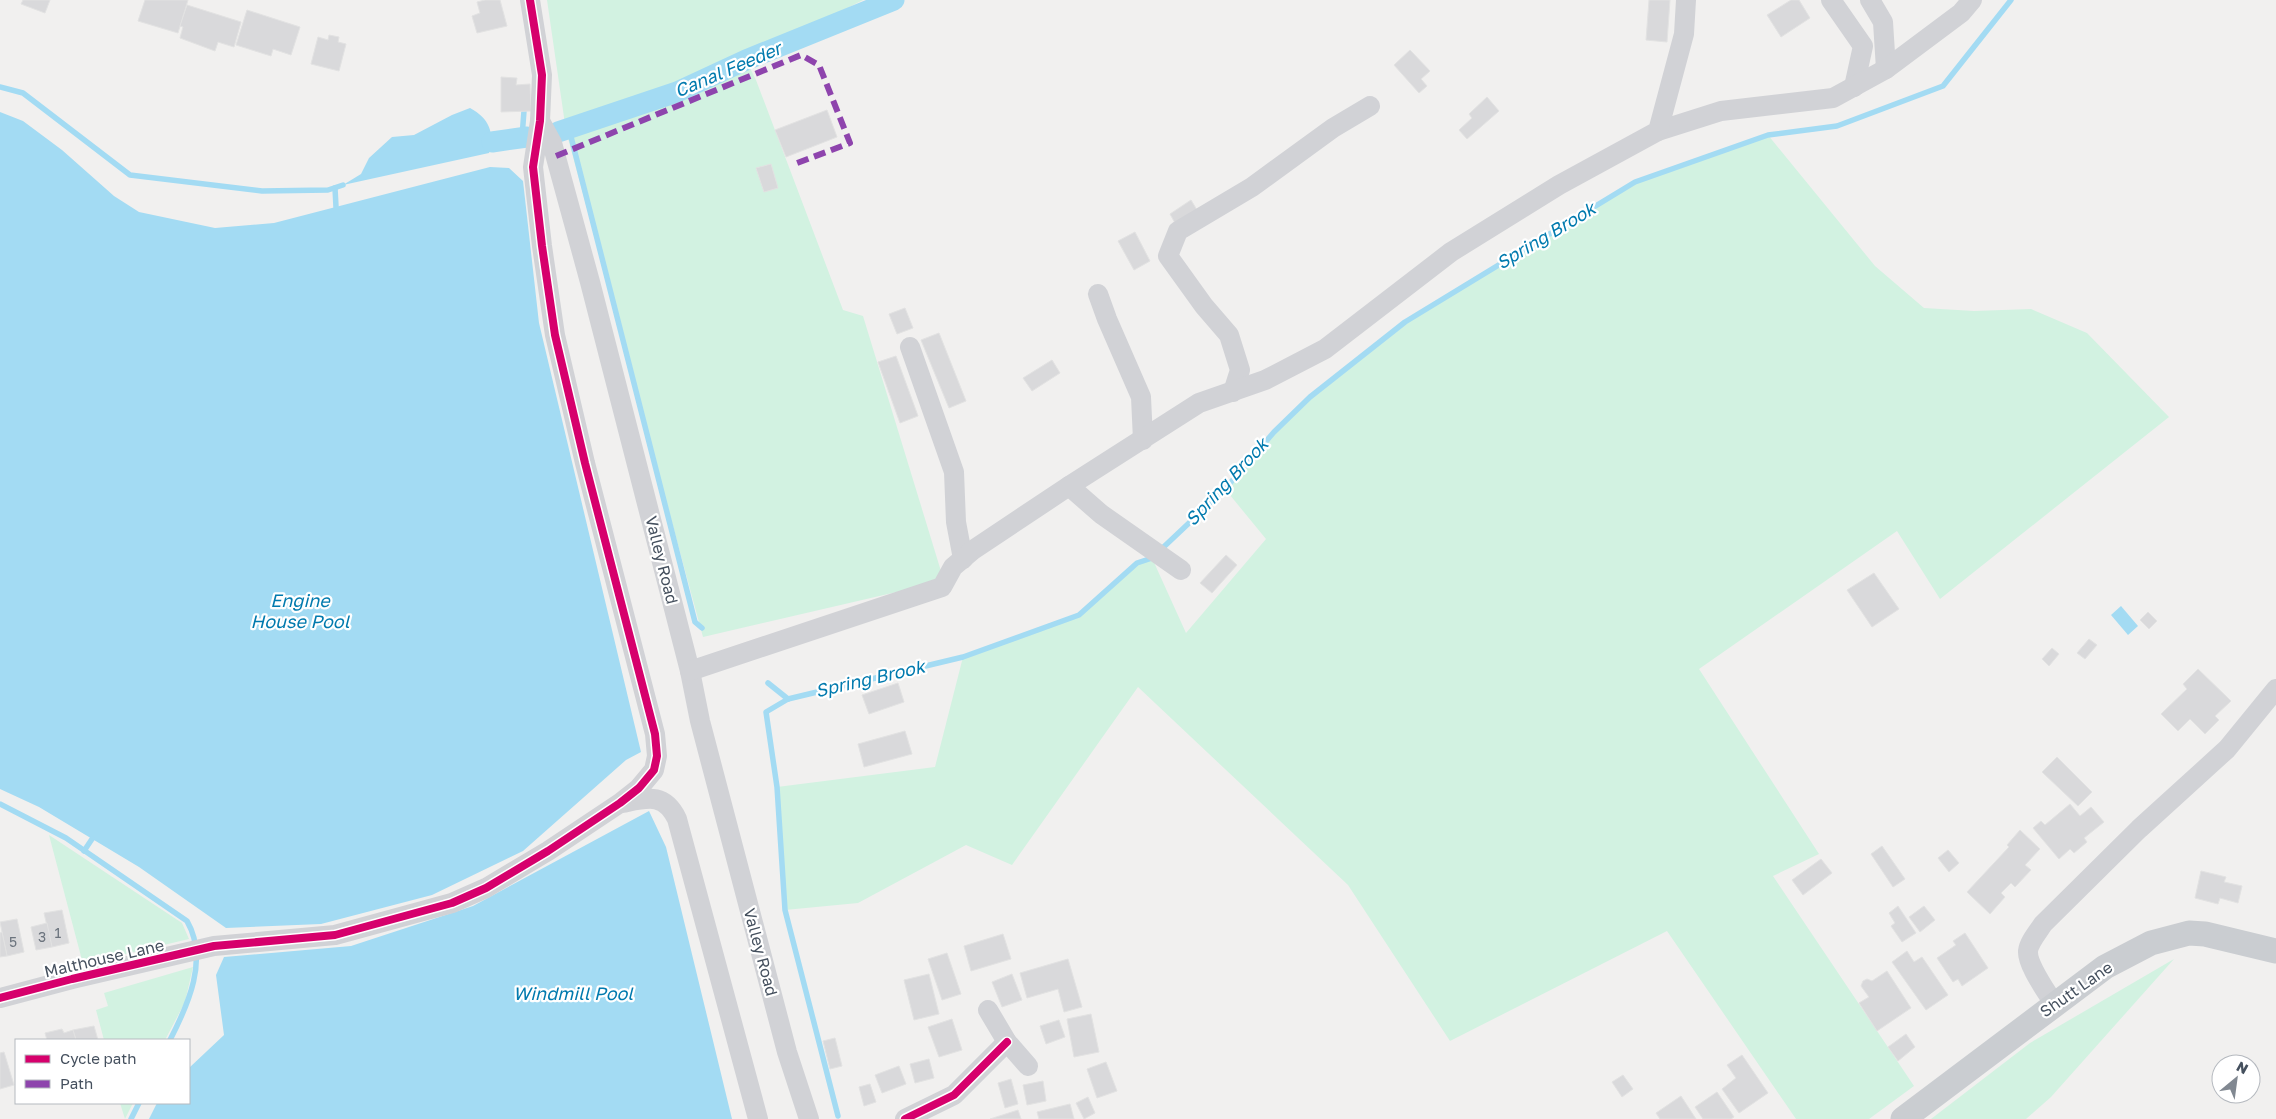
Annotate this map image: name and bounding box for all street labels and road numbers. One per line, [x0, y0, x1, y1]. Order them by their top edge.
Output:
street label: Valley Road [641, 514, 683, 606]
street label: Valley Road [740, 906, 782, 998]
street label: Malthouse Lane [42, 934, 166, 982]
street label: Shutt Lane [2036, 957, 2116, 1021]

